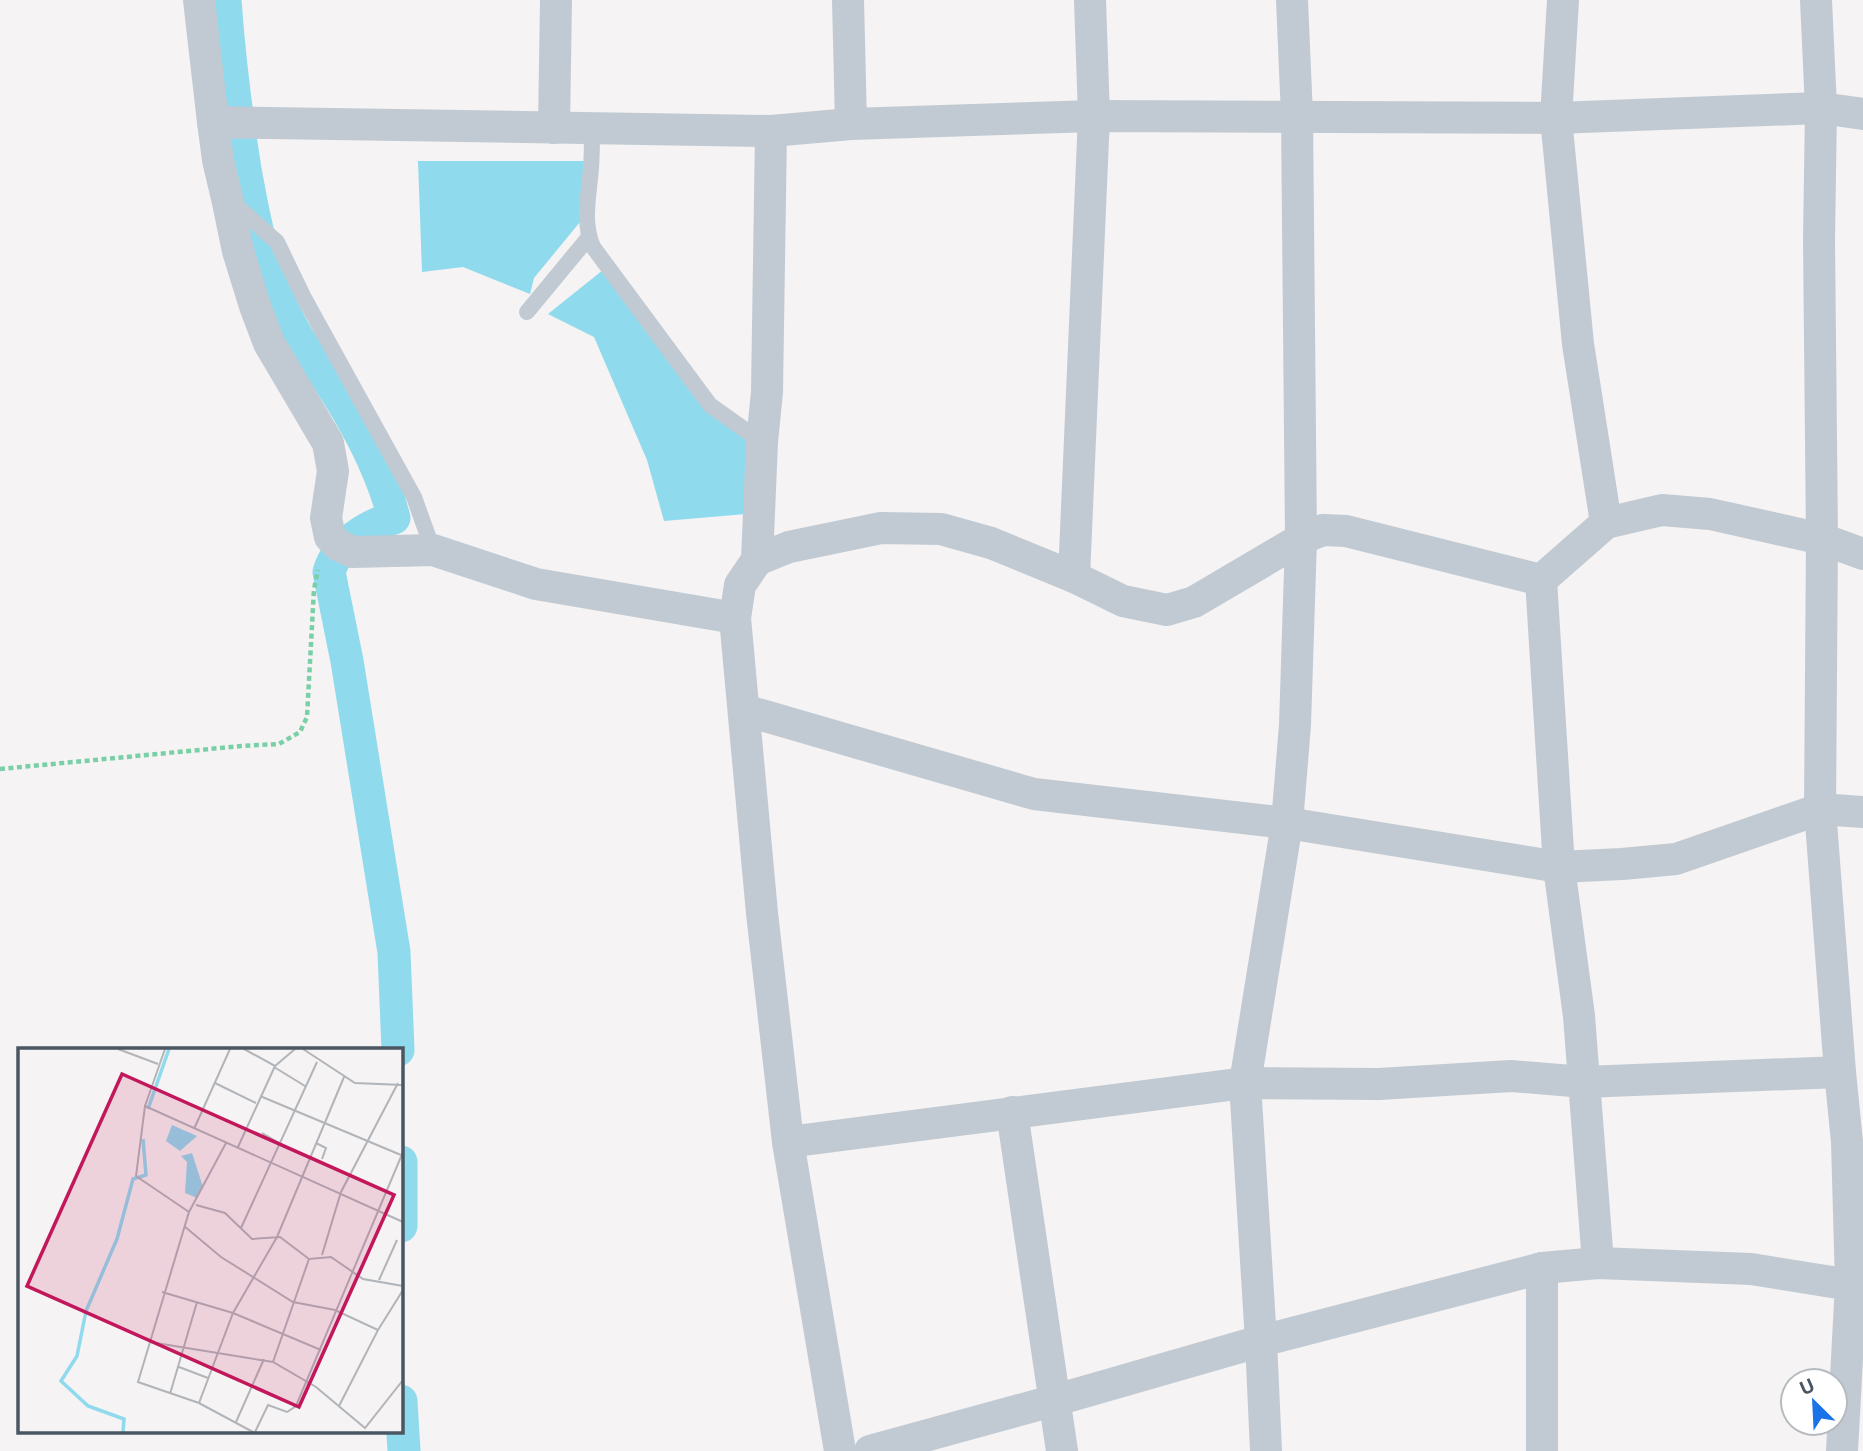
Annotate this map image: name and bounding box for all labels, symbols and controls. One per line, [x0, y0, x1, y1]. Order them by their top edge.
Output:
inset map [18, 1048, 402, 1434]
north arrow [1779, 1367, 1849, 1437]
text: U [1795, 1372, 1819, 1401]

